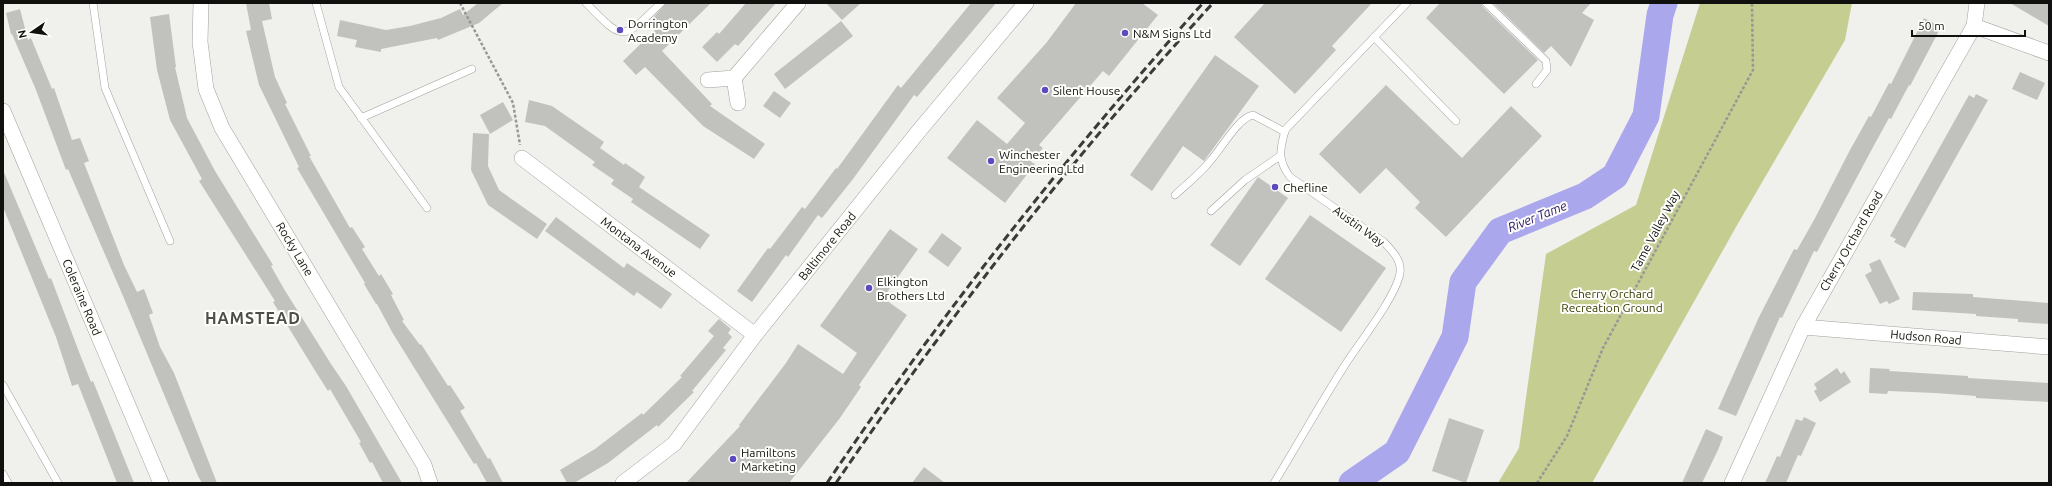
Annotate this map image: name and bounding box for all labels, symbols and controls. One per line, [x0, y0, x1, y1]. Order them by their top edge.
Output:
north arrow [12, 12, 52, 52]
scale bar [1912, 12, 2025, 38]
place label: Dorrington Academy [628, 17, 688, 44]
text: 50 m [1918, 19, 1945, 32]
marker: Dorrington Academy [615, 25, 625, 35]
place label: N&M Signs Ltd [1133, 27, 1211, 40]
marker: N&M Signs Ltd [1120, 28, 1130, 38]
text: N [15, 29, 29, 40]
place label: Silent House [1053, 84, 1120, 97]
marker: Silent House [1040, 85, 1050, 95]
place label: Winchester Engineering Ltd [999, 148, 1084, 175]
marker: Winchester Engineering Ltd [986, 156, 996, 166]
place label: Chefline [1283, 181, 1328, 194]
marker: Chefline [1270, 182, 1280, 192]
street label: Tame Valley Way [1628, 188, 1682, 274]
street label: Cherry Orchard Road [1817, 189, 1885, 293]
water label: River Tame [1505, 198, 1569, 234]
street label: Austin Way [1331, 203, 1387, 249]
street label: Baltimore Road [796, 209, 858, 283]
street label: Montana Avenue [599, 214, 679, 280]
street label: Rocky Lane [274, 220, 316, 278]
street label: Coleraine Road [60, 257, 104, 337]
place label: Elkington Brothers Ltd [877, 275, 945, 302]
marker: Elkington Brothers Ltd [864, 283, 874, 293]
park label: Cherry Orchard Recreation Ground [1561, 287, 1663, 314]
district label: HAMSTEAD [205, 309, 301, 327]
street label: Hudson Road [1890, 327, 1962, 347]
place label: Hamiltons Marketing [741, 446, 796, 473]
marker: Hamiltons Marketing [728, 454, 738, 464]

